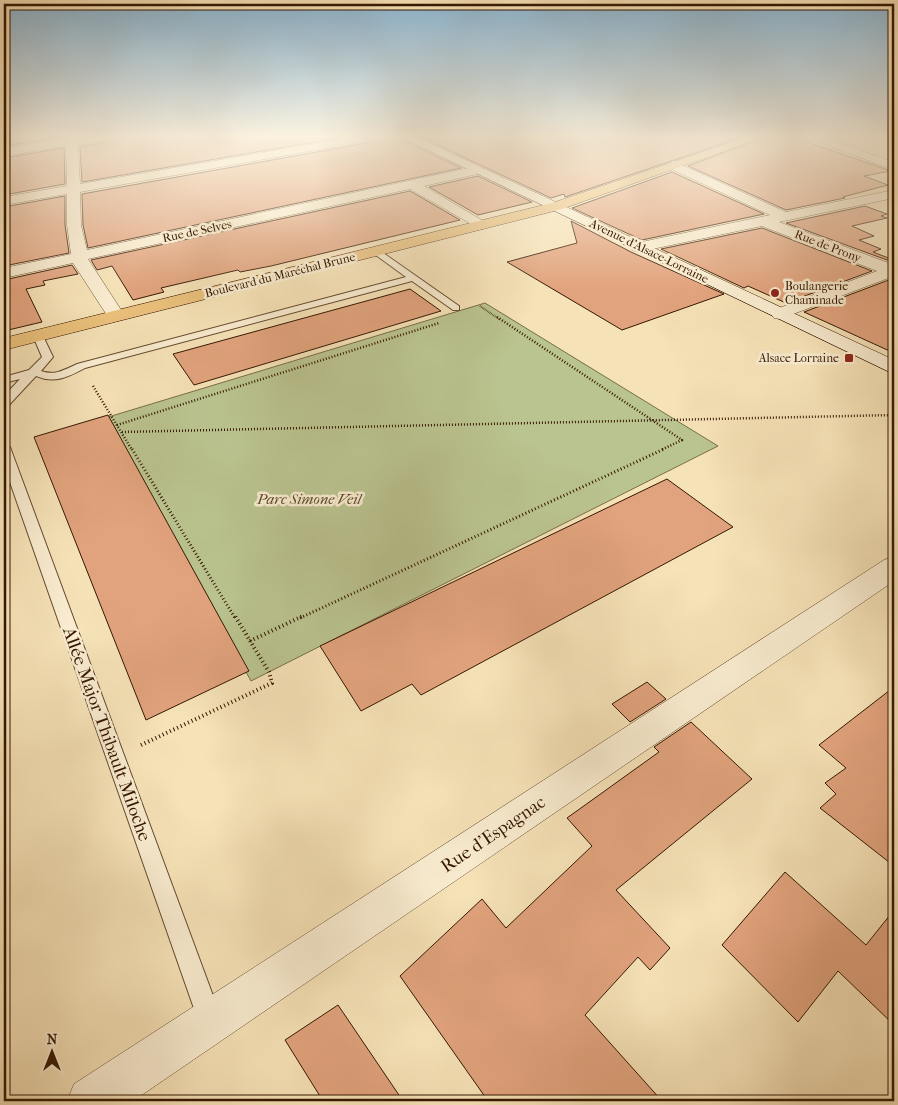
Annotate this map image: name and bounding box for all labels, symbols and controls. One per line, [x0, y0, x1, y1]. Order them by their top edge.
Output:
street label: Avenue d'Alsace-Lorraine [586, 216, 711, 286]
street label: Rue de Selves [161, 217, 233, 245]
street label: Rue de Prony [793, 227, 864, 265]
street label: Boulevard du Maréchal Brune [203, 250, 357, 300]
place label: Boulangerie Chaminade [785, 279, 848, 307]
marker: Boulangerie Chaminade [769, 287, 781, 299]
place label: Alsace Lorraine [758, 351, 839, 365]
marker: Alsace Lorraine [843, 352, 855, 364]
park label: Parc Simone Veil [256, 490, 363, 508]
street label: Allée Major Thibault Miloche [58, 623, 155, 844]
street label: Rue d'Espagnac [437, 792, 550, 877]
north arrow [28, 1028, 78, 1078]
text: N [47, 1031, 58, 1048]

